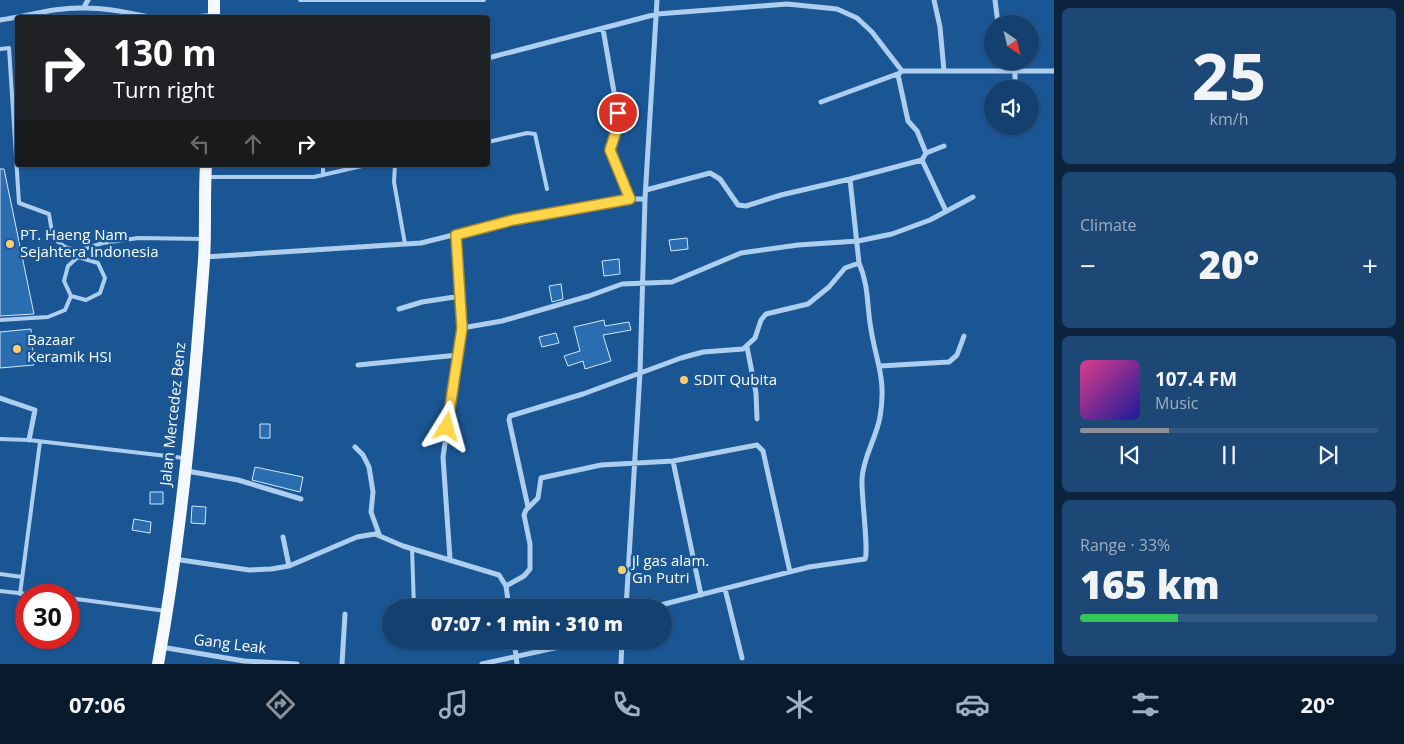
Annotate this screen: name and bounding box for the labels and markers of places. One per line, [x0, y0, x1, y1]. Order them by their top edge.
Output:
pin [597, 92, 639, 134]
place label: PT. Haeng Nam Sejahtera Indonesia [20, 224, 159, 261]
marker: PT. Haeng Nam Sejahtera Indonesia [4, 238, 16, 250]
place label: Bazaar Keramik HSI [27, 329, 112, 366]
marker: Bazaar Keramik HSI [11, 343, 23, 355]
place label: SDIT Qubita [694, 369, 777, 389]
marker: SDIT Qubita [678, 374, 690, 386]
place label: jl gas alam. Gn Putri [631, 550, 709, 587]
marker: jl gas alam. Gn Putri [616, 564, 628, 576]

